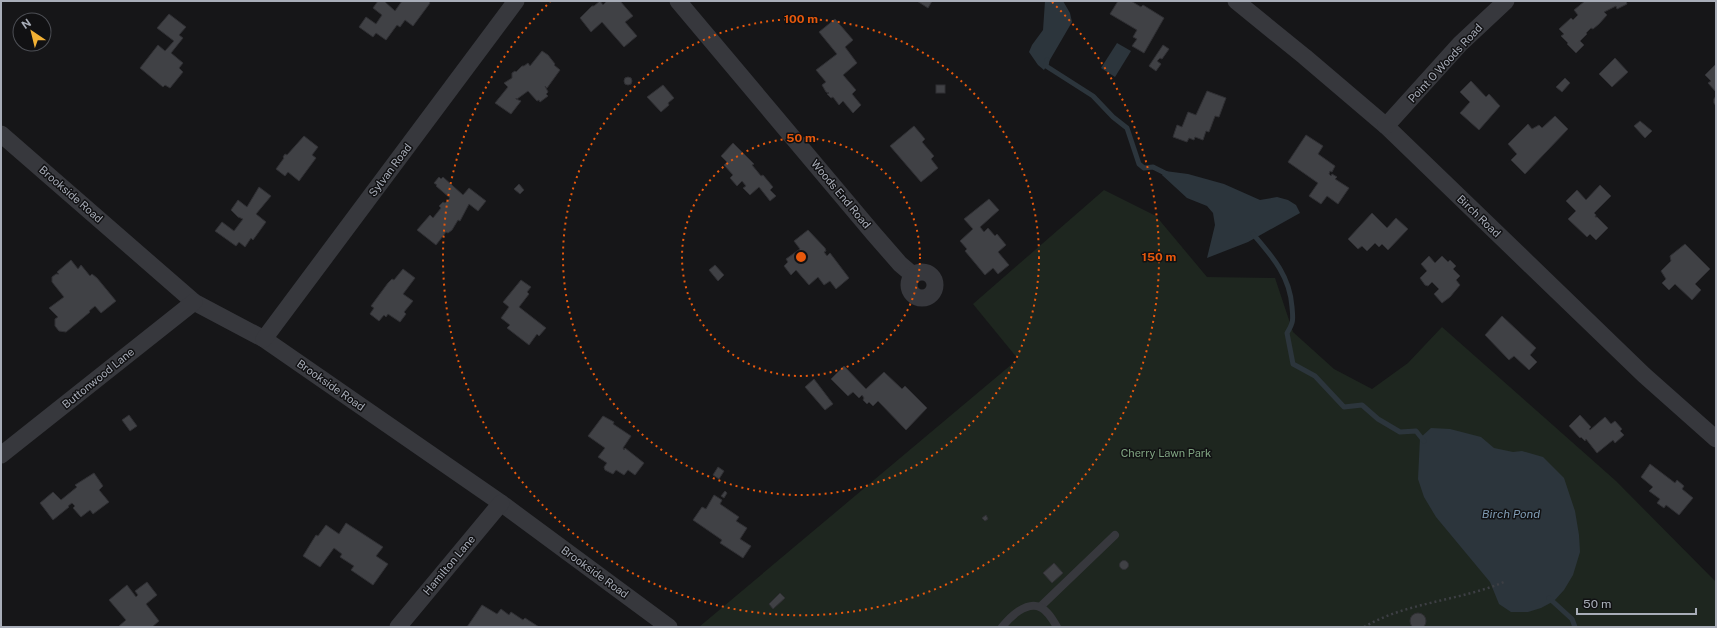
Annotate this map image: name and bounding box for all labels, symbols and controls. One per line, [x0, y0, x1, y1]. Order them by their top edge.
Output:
north arrow [12, 12, 52, 52]
text: 100 m [784, 12, 818, 26]
text: N [19, 16, 33, 31]
street label: Point O Woods Road [1406, 21, 1484, 105]
text: 50 m [786, 131, 816, 145]
street label: Sylvan Road [366, 141, 414, 199]
street label: Woods End Road [809, 157, 873, 231]
street label: Brookside Road [37, 163, 105, 225]
street label: Birch Road [1455, 192, 1503, 240]
centre of rings [794, 250, 808, 264]
text: 150 m [1142, 250, 1176, 264]
street label: Buttonwood Lane [60, 345, 136, 411]
street label: Brookside Road [295, 357, 367, 413]
park label: Cherry Lawn Park [1121, 447, 1211, 459]
water label: Birch Pond [1482, 507, 1540, 521]
street label: Hamilton Lane [421, 533, 477, 597]
street label: Brookside Road [559, 544, 631, 600]
scale bar [1577, 590, 1696, 616]
text: 50 m [1583, 597, 1611, 611]

